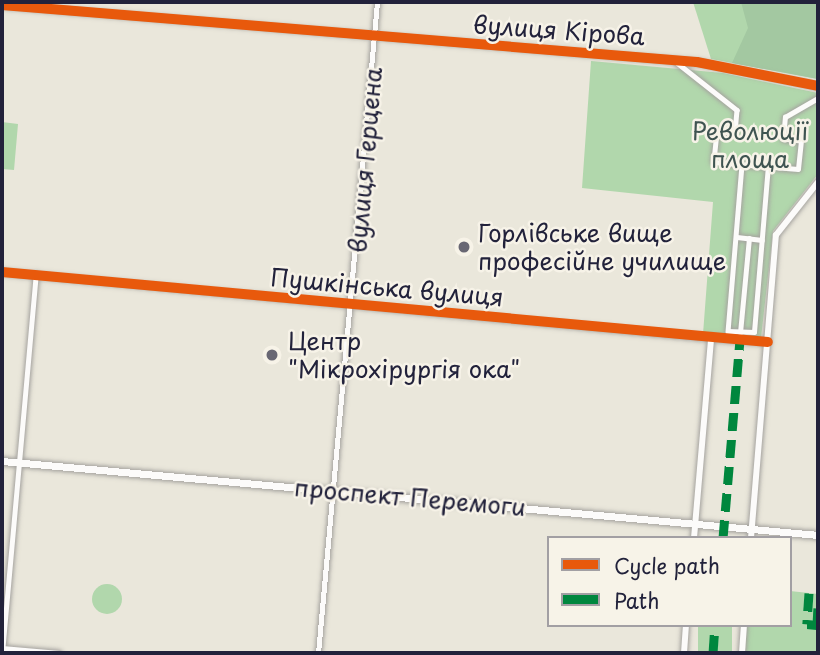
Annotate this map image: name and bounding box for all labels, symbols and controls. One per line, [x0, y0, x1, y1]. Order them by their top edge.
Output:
street label: вулиця Кірова [472, 10, 646, 50]
street label: вулиця Герцена [343, 66, 387, 254]
park label: Революції площа [692, 117, 808, 173]
place label: Горлівське вище професійне училище [478, 219, 727, 275]
marker: Горлівське вище професійне училище [456, 239, 472, 255]
street label: Пушкінська вулиця [269, 262, 505, 312]
place label: Центр "Мікрохірургія ока" [288, 327, 521, 383]
marker: Центр "Мікрохірургія ока" [262, 345, 282, 365]
street label: проспект Перемоги [293, 473, 527, 521]
legend [547, 536, 792, 627]
text: Cycle path [614, 549, 720, 581]
text: Path [614, 584, 659, 616]

